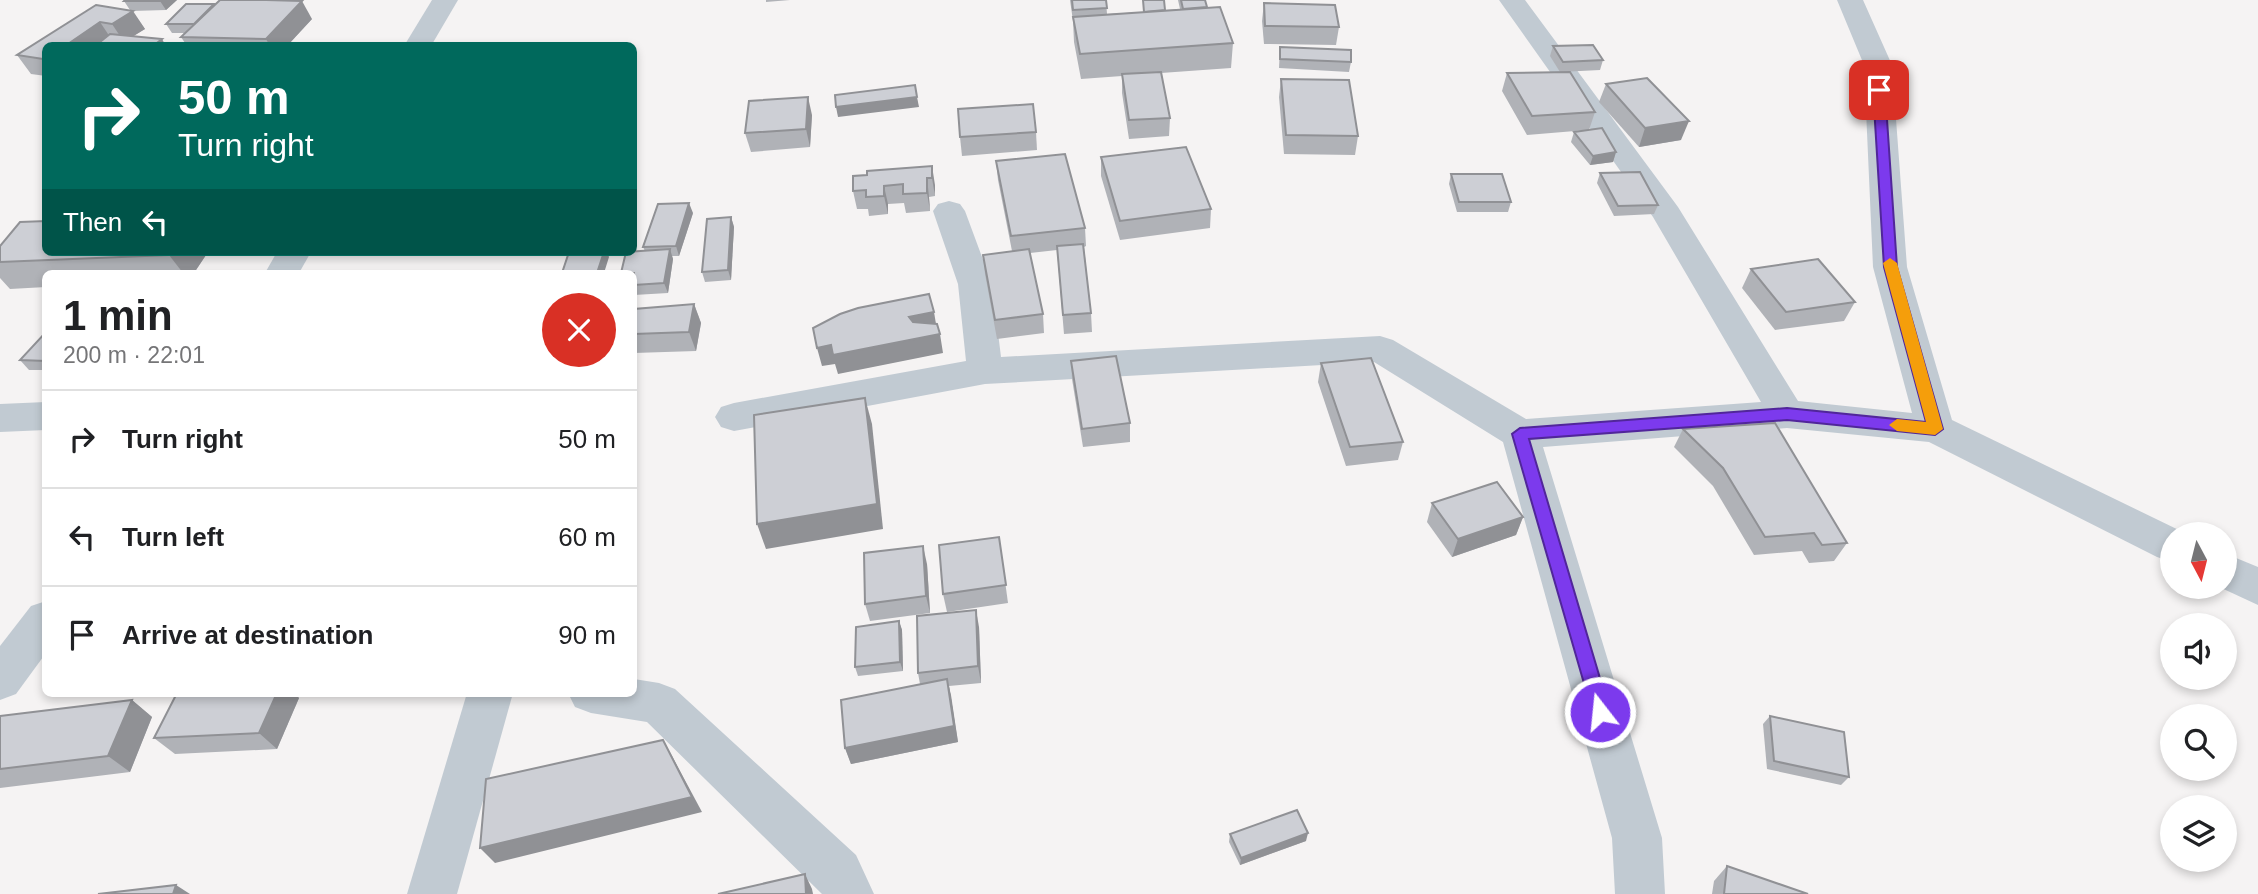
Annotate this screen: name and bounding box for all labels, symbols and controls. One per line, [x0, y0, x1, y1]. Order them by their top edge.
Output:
pin [1849, 60, 1909, 120]
icon: right [63, 70, 154, 161]
text: 50 m [178, 70, 290, 124]
icon: arrive [1860, 71, 1898, 109]
text: Turn right [178, 127, 314, 163]
icon: left [136, 203, 174, 241]
text: Then [63, 207, 122, 237]
text: 1 min [63, 292, 173, 339]
button: close [542, 293, 616, 367]
text: 200 m · 22:01 [63, 342, 205, 368]
icon: right [63, 420, 101, 458]
text: Turn right [122, 424, 243, 454]
text: 50 m [558, 424, 616, 454]
icon: left [63, 518, 101, 556]
text: Turn left [122, 522, 224, 552]
text: 60 m [558, 522, 616, 552]
north arrow [2160, 522, 2236, 598]
map controls [2160, 522, 2237, 872]
button: sound [2160, 613, 2237, 690]
icon: arrive [63, 616, 101, 654]
text: Arrive at destination [122, 620, 373, 650]
text: 90 m [558, 620, 616, 650]
position arrow [1563, 675, 1637, 749]
button: search [2160, 704, 2237, 781]
button: layers [2160, 795, 2237, 872]

